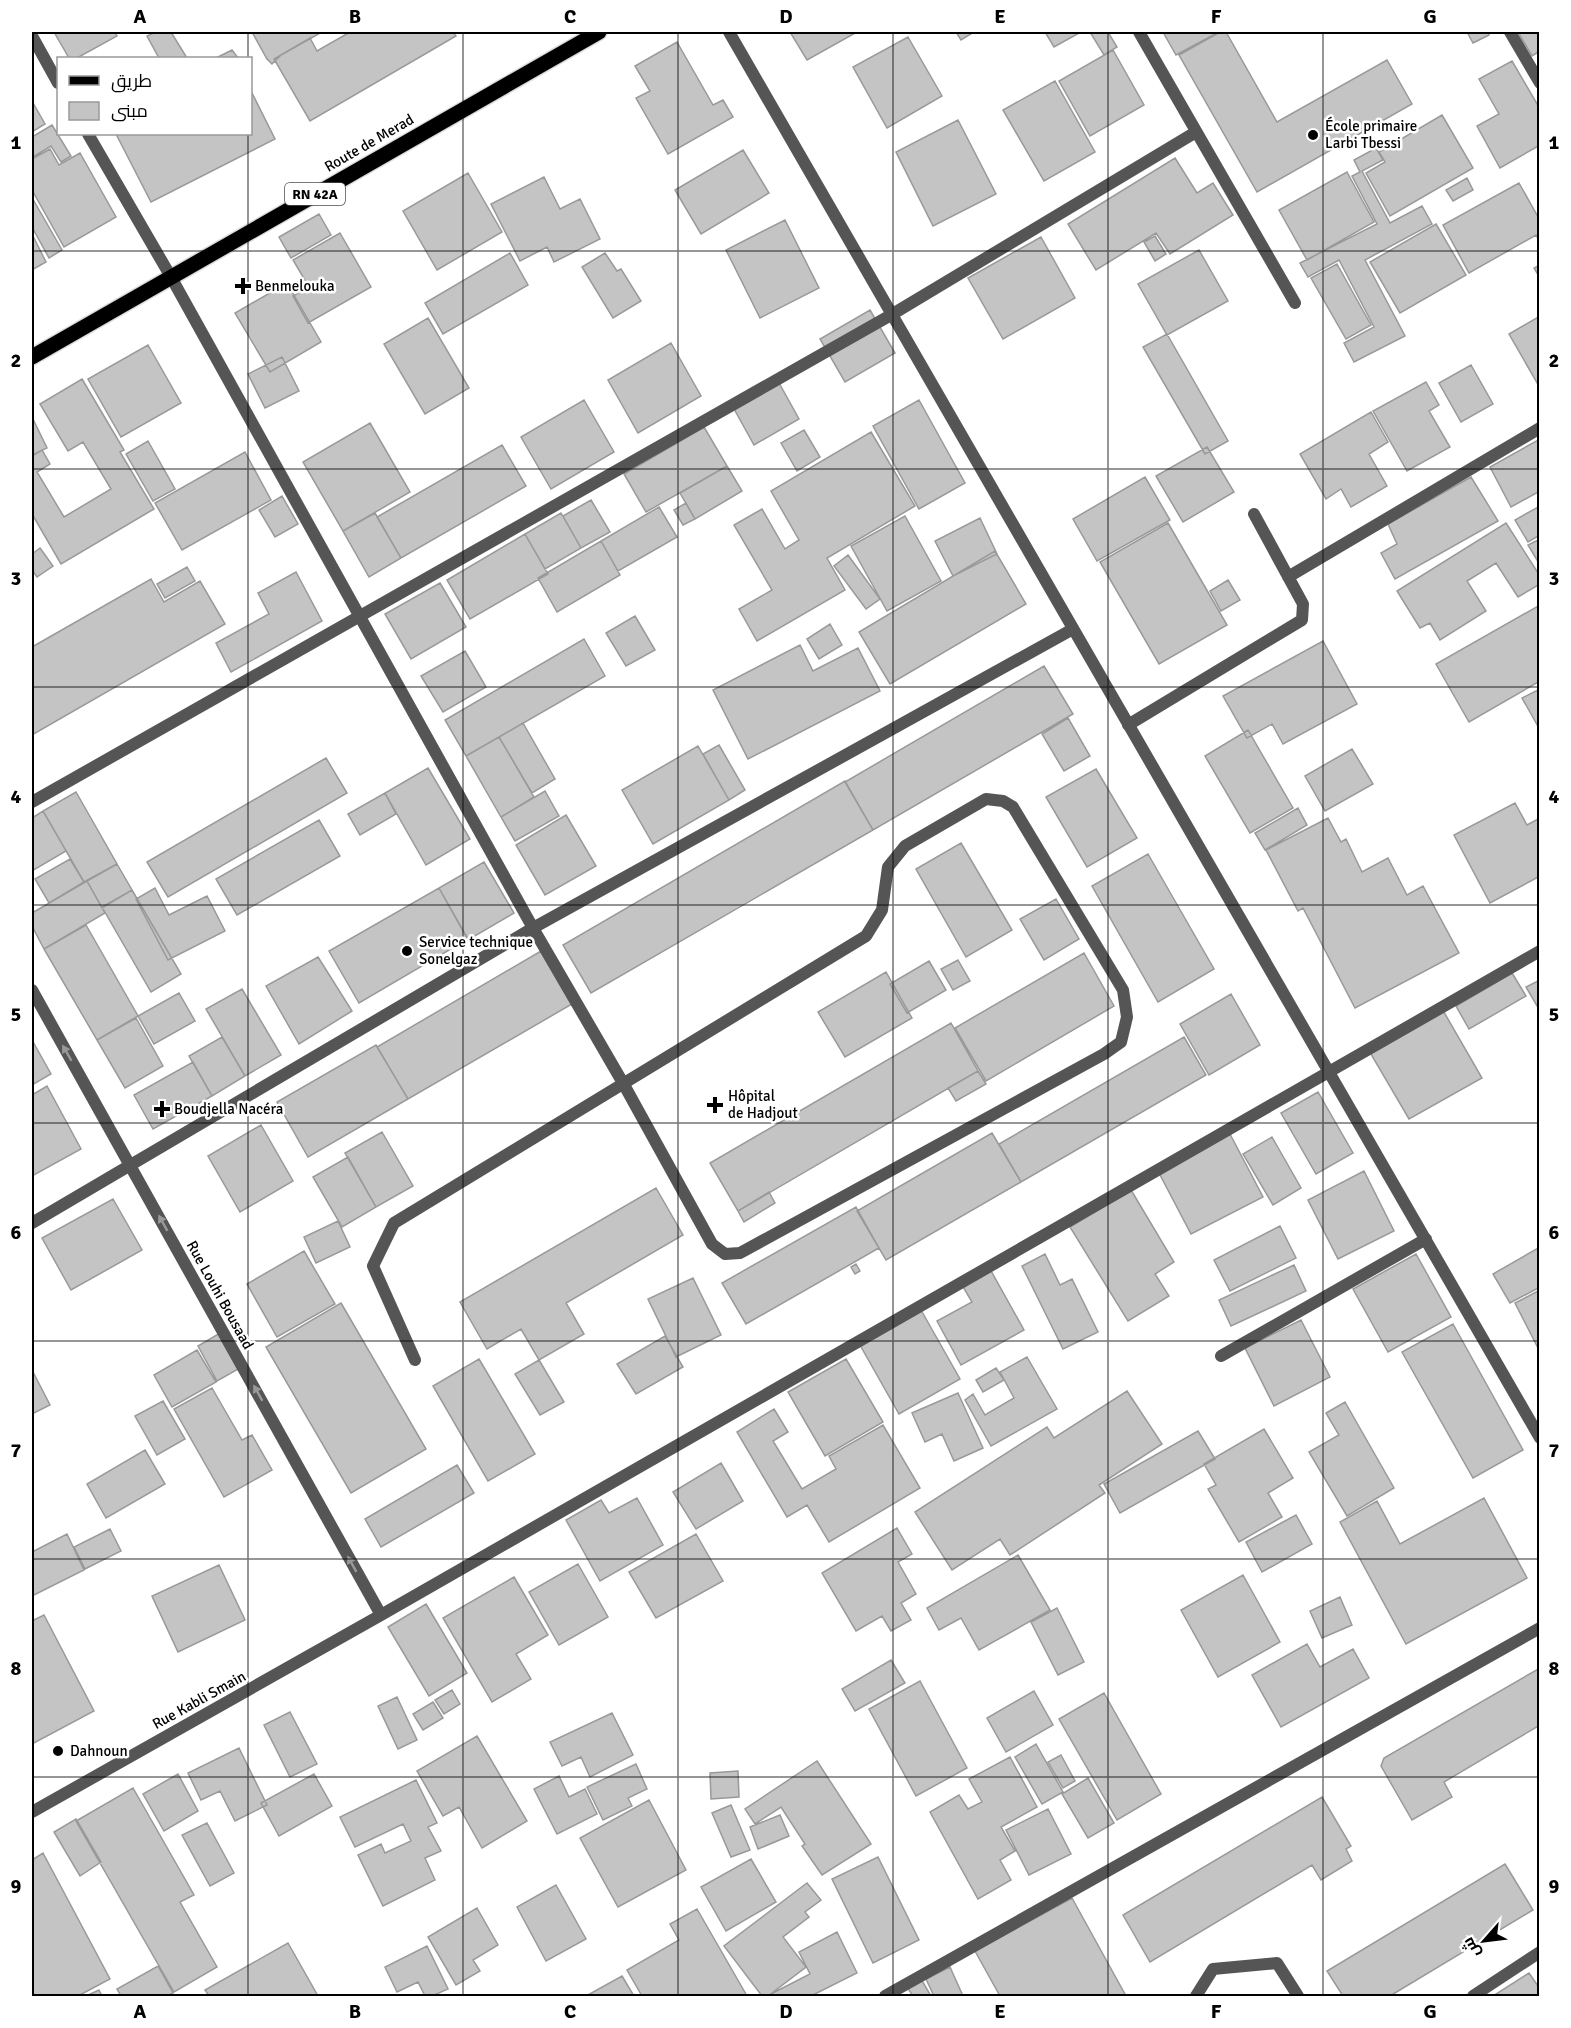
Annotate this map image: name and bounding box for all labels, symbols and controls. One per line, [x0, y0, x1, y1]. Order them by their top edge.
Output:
text: A [134, 4, 147, 29]
text: B [349, 4, 361, 29]
text: C [564, 4, 576, 29]
text: D [779, 4, 793, 29]
text: E [994, 4, 1006, 29]
text: F [1211, 4, 1222, 29]
text: G [1423, 4, 1437, 29]
legend [57, 57, 252, 135]
text: طريق [111, 70, 152, 93]
text: مبنى [111, 100, 148, 122]
street label: Route de Merad [321, 110, 417, 176]
place label: École primaire Larbi Tbessi [1325, 116, 1417, 152]
marker: École primaire Larbi Tbessi [1306, 128, 1320, 142]
text: 1 [11, 130, 22, 155]
text: 1 [1549, 130, 1560, 155]
road number: RN 42A [285, 183, 345, 205]
place label: Benmelouka [255, 277, 335, 295]
marker: Benmelouka [236, 279, 250, 293]
text: 2 [11, 348, 21, 373]
text: 2 [1549, 348, 1559, 373]
text: 3 [11, 566, 21, 591]
text: 3 [1549, 566, 1559, 591]
text: 4 [11, 784, 22, 809]
text: 4 [1549, 784, 1560, 809]
place label: Service technique Sonelgaz [419, 933, 533, 968]
marker: Service technique Sonelgaz [400, 944, 414, 958]
text: 5 [11, 1002, 21, 1027]
text: 5 [1549, 1002, 1559, 1027]
one-way arrow [62, 1044, 72, 1061]
place label: Hôpital de Hadjout [728, 1087, 798, 1122]
marker: Hôpital de Hadjout [706, 1096, 724, 1114]
place label: Boudjella Nacéra [174, 1100, 283, 1118]
marker: Boudjella Nacéra [155, 1102, 169, 1116]
one-way arrow [158, 1214, 168, 1231]
text: 6 [11, 1220, 22, 1245]
text: 6 [1549, 1220, 1560, 1245]
street label: Rue Louhi Bousaad [183, 1238, 257, 1352]
one-way arrow [252, 1385, 263, 1401]
text: 7 [11, 1438, 22, 1463]
text: 7 [1549, 1438, 1560, 1463]
one-way arrow [347, 1555, 357, 1572]
text: 8 [11, 1656, 22, 1681]
text: 8 [1549, 1656, 1560, 1681]
street label: Rue Kabli Smain [149, 1667, 249, 1733]
place label: Dahnoun [70, 1742, 128, 1760]
marker: Dahnoun [51, 1744, 65, 1758]
text: 9 [11, 1874, 22, 1899]
text: 9 [1549, 1874, 1560, 1899]
north arrow [1454, 1911, 1514, 1971]
text: ش [1458, 1934, 1485, 1961]
text: A [134, 1999, 147, 2024]
text: B [349, 1999, 361, 2024]
text: C [564, 1999, 576, 2024]
text: D [779, 1999, 793, 2024]
text: E [994, 1999, 1006, 2024]
text: F [1211, 1999, 1222, 2024]
text: G [1423, 1999, 1437, 2024]

